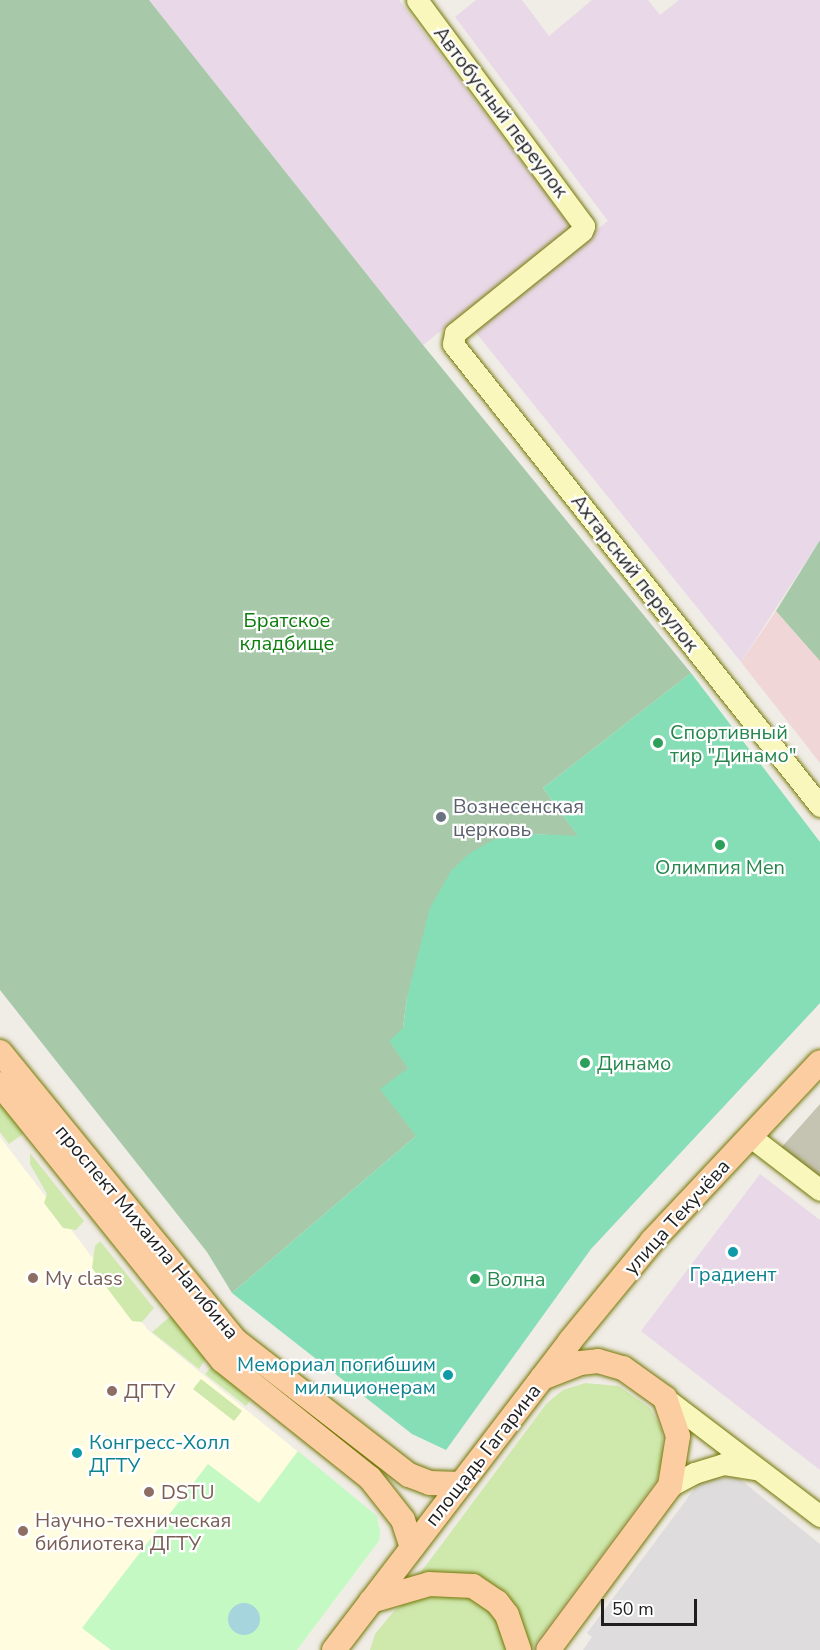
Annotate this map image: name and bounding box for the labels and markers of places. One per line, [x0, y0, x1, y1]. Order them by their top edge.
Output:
place label: Спортивный тир "Динамо" [670, 720, 797, 767]
marker: Спортивный тир "Динамо" [651, 736, 665, 750]
place label: Вознесенская церковь [453, 794, 584, 841]
marker: Вознесенская церковь [434, 810, 448, 824]
marker: Олимпия Men [713, 838, 727, 852]
place label: Олимпия Men [655, 855, 785, 879]
place label: Динамо [597, 1051, 671, 1075]
marker: Динамо [578, 1056, 592, 1070]
marker: Градиент [726, 1245, 740, 1259]
place label: Градиент [690, 1262, 776, 1286]
place label: My class [45, 1266, 123, 1290]
place label: Волна [487, 1267, 546, 1291]
marker: My class [26, 1271, 40, 1285]
marker: Волна [468, 1272, 482, 1286]
place label: Мемориал погибшим милиционерам [237, 1352, 436, 1399]
marker: Мемориал погибшим милиционерам [441, 1368, 455, 1382]
place label: ДГТУ [124, 1379, 175, 1403]
marker: ДГТУ [105, 1384, 119, 1398]
place label: Конгресс-Холл ДГТУ [89, 1430, 230, 1477]
marker: Конгресс-Холл ДГТУ [70, 1446, 84, 1460]
place label: DSTU [161, 1480, 214, 1504]
marker: DSTU [142, 1485, 156, 1499]
place label: Научно-техническая библиотека ДГТУ [35, 1508, 231, 1555]
marker: Научно-техническая библиотека ДГТУ [16, 1524, 30, 1538]

